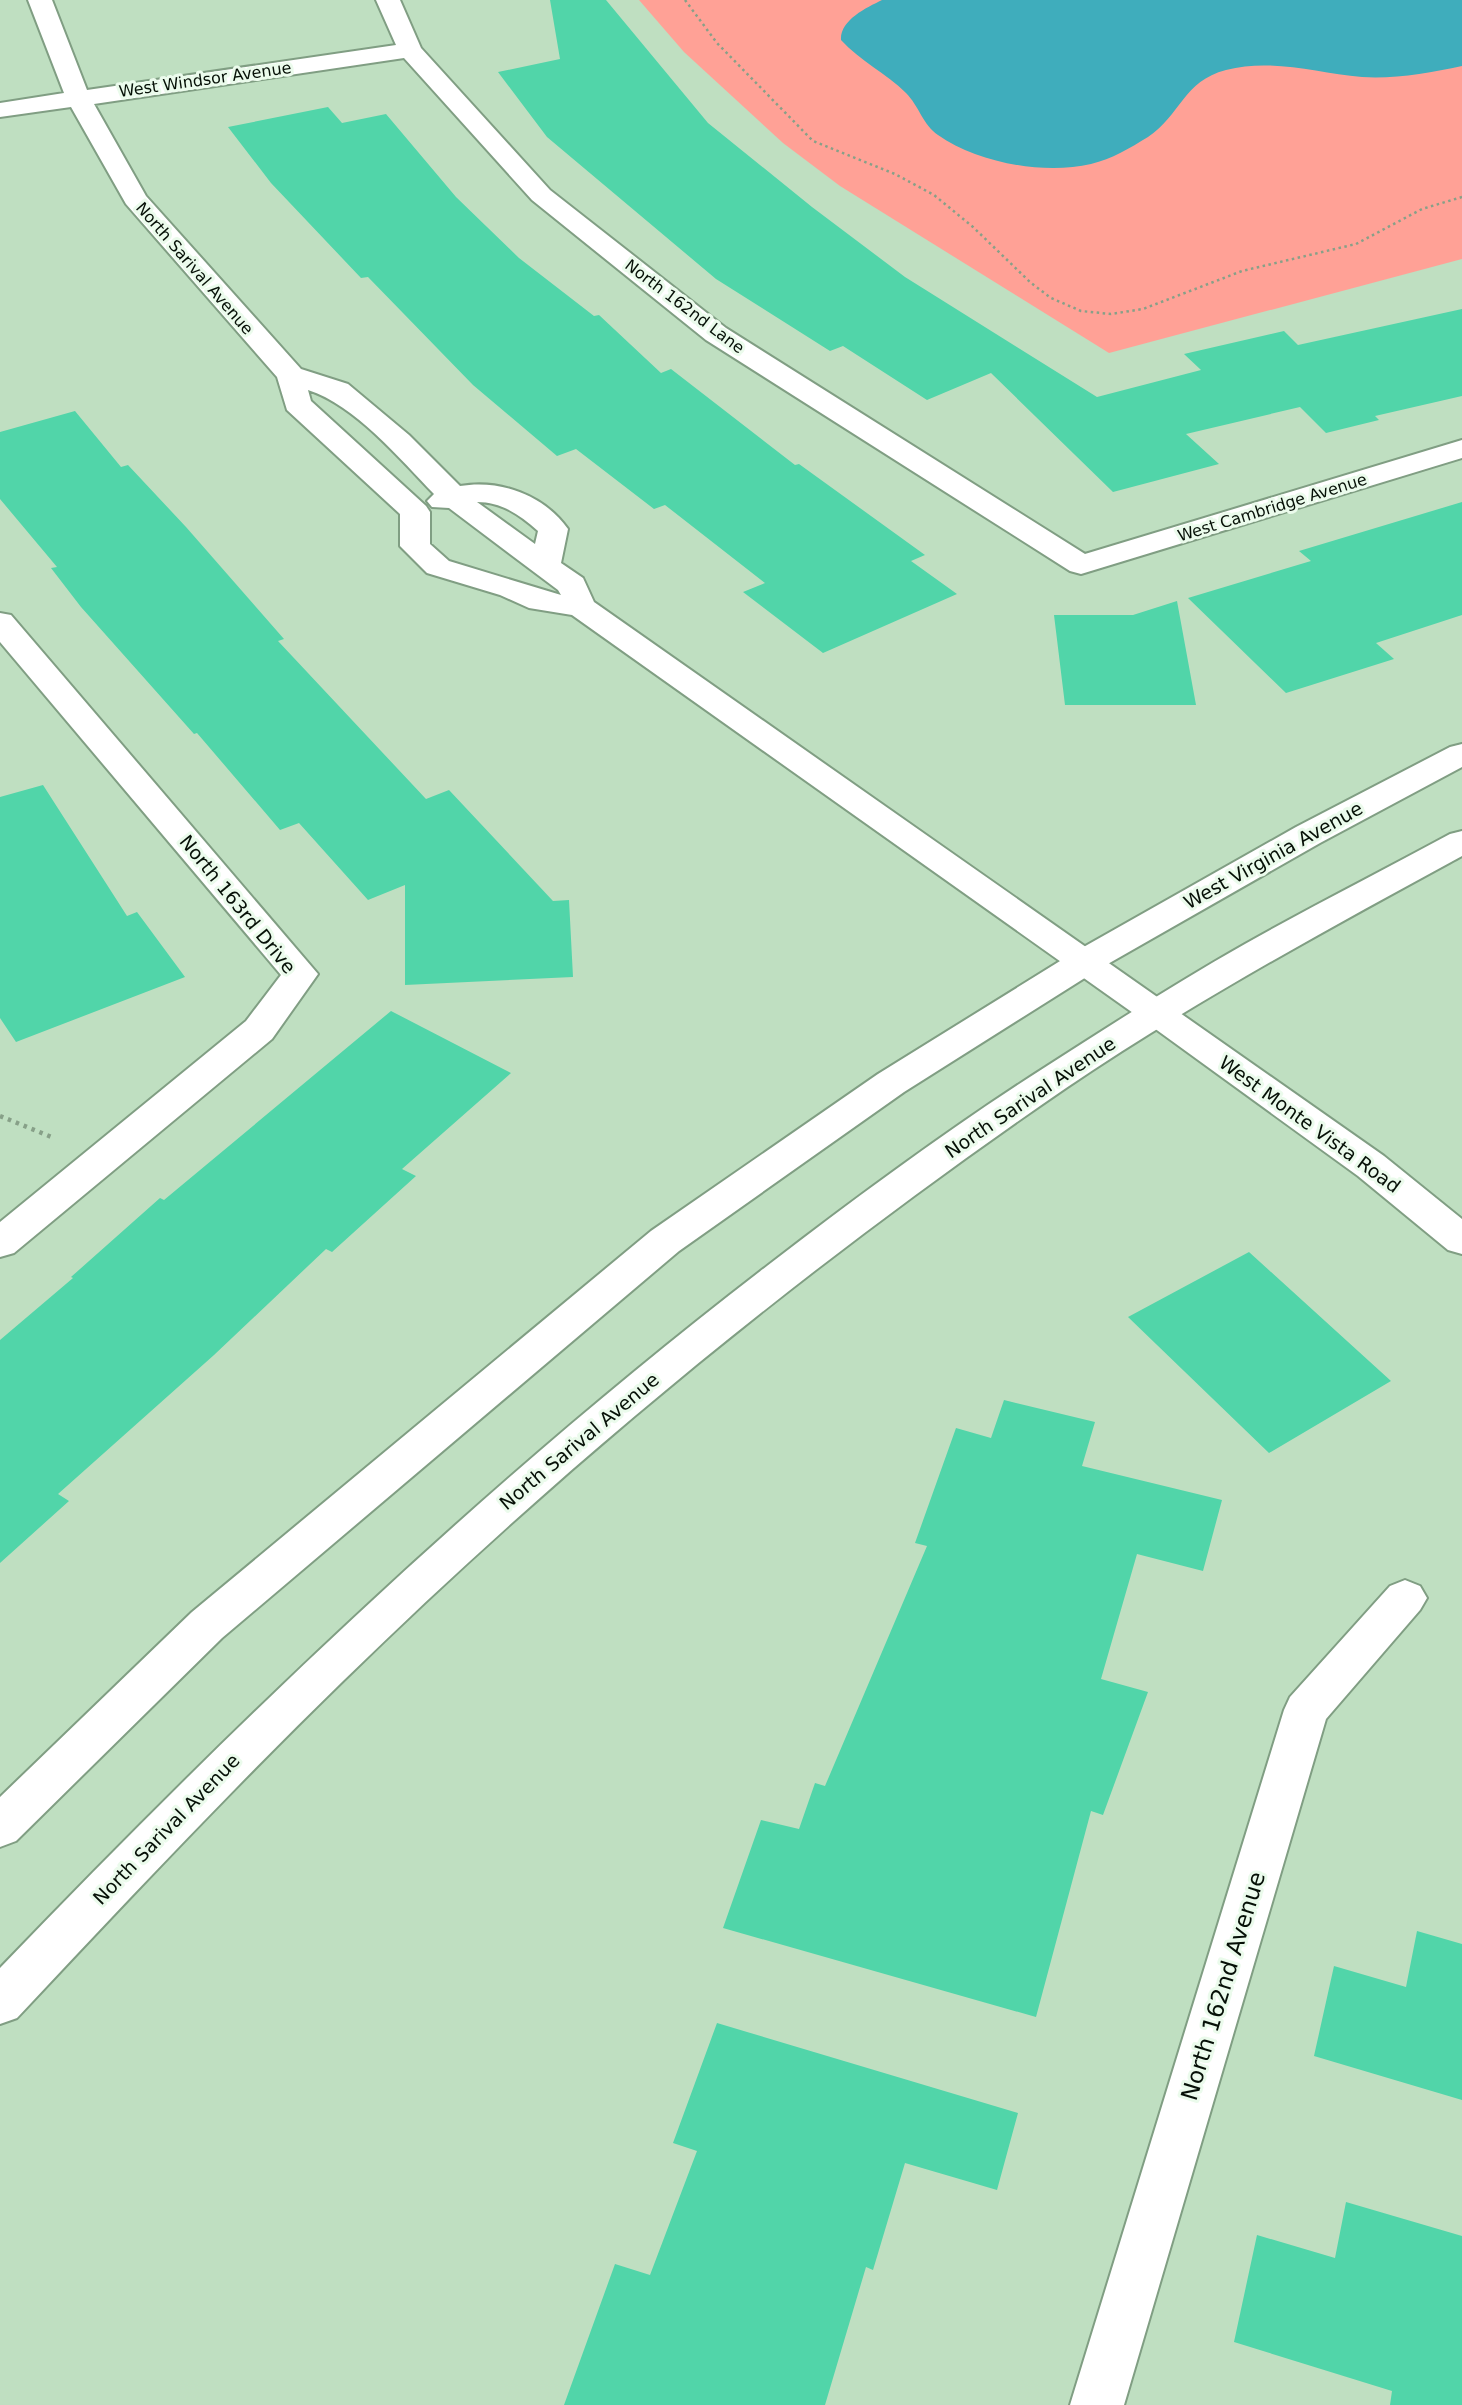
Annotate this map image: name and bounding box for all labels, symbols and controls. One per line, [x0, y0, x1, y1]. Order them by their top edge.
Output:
street label: West Windsor Avenue [118, 58, 292, 101]
street label: North Sarival Avenue [132, 198, 257, 338]
street label: North 162nd Lane [621, 255, 748, 357]
street label: West Cambridge Avenue [1175, 470, 1369, 545]
street label: West Virginia Avenue [1180, 797, 1366, 913]
street label: North 163rd Drive [175, 830, 301, 978]
street label: North Sarival Avenue [941, 1032, 1119, 1162]
street label: West Monte Vista Road [1215, 1051, 1405, 1197]
street label: North Sarival Avenue [495, 1368, 663, 1514]
street label: North Sarival Avenue [88, 1749, 244, 1909]
street label: North 162nd Avenue [1176, 1869, 1270, 2103]

